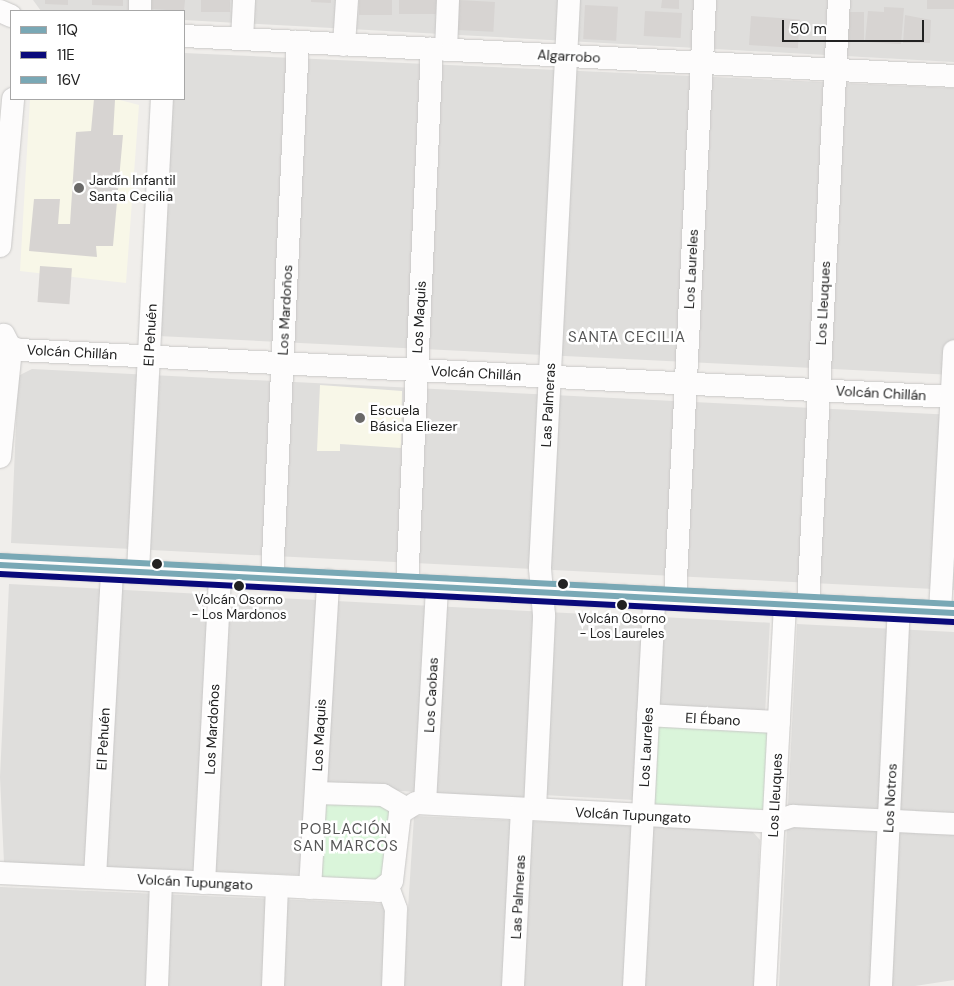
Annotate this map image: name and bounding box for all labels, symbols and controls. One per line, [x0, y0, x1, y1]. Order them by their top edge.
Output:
legend [10, 10, 185, 100]
scale bar [784, 10, 926, 42]
text: 50 m [790, 19, 827, 39]
text: 11Q [57, 20, 78, 40]
text: 11E [57, 45, 75, 65]
street label: Algarrobo [537, 46, 601, 66]
text: 16V [57, 70, 81, 90]
place label: Jardín Infantil Santa Cecilia [89, 172, 176, 204]
marker: Jardín Infantil Santa Cecilia [73, 182, 85, 194]
street label: Los Laureles [681, 229, 701, 309]
street label: Los Lleuques [812, 260, 834, 346]
street label: Los Mardoños [274, 264, 296, 356]
street label: Los Maquis [409, 280, 429, 354]
street label: El Pehuén [140, 303, 160, 367]
district label: SANTA CECILIA [566, 329, 688, 347]
street label: Volcán Chillán [26, 341, 118, 363]
street label: Volcán Chillán [430, 362, 522, 384]
street label: Las Palmeras [537, 362, 559, 448]
street label: Volcán Chillán [835, 382, 927, 404]
place label: Escuela Básica Eliezer [370, 402, 458, 434]
marker: Escuela Básica Eliezer [354, 412, 366, 424]
unlabelled marker [152, 559, 162, 569]
unlabelled marker [558, 579, 568, 589]
marker: Volcán Osorno - Los Mardonos [234, 581, 244, 591]
place label: Volcán Osorno - Los Mardonos [192, 593, 286, 624]
marker: Volcán Osorno - Los Laureles [617, 600, 627, 610]
place label: Volcán Osorno - Los Laureles [578, 612, 666, 643]
street label: Los Caobas [421, 657, 441, 733]
street label: Los Mardoños [201, 683, 223, 775]
street label: Los Maquis [309, 698, 329, 772]
street label: El Pehuén [93, 707, 113, 771]
street label: Los Laureles [636, 707, 656, 787]
street label: El Ébano [685, 709, 741, 729]
street label: Los Lleuques [764, 752, 786, 838]
street label: Los Notros [880, 763, 900, 833]
street label: Volcán Tupungato [575, 804, 691, 826]
district label: POBLACIÓN SAN MARCOS [292, 820, 400, 855]
street label: Las Palmeras [507, 854, 529, 940]
street label: Volcán Tupungato [137, 871, 253, 893]

